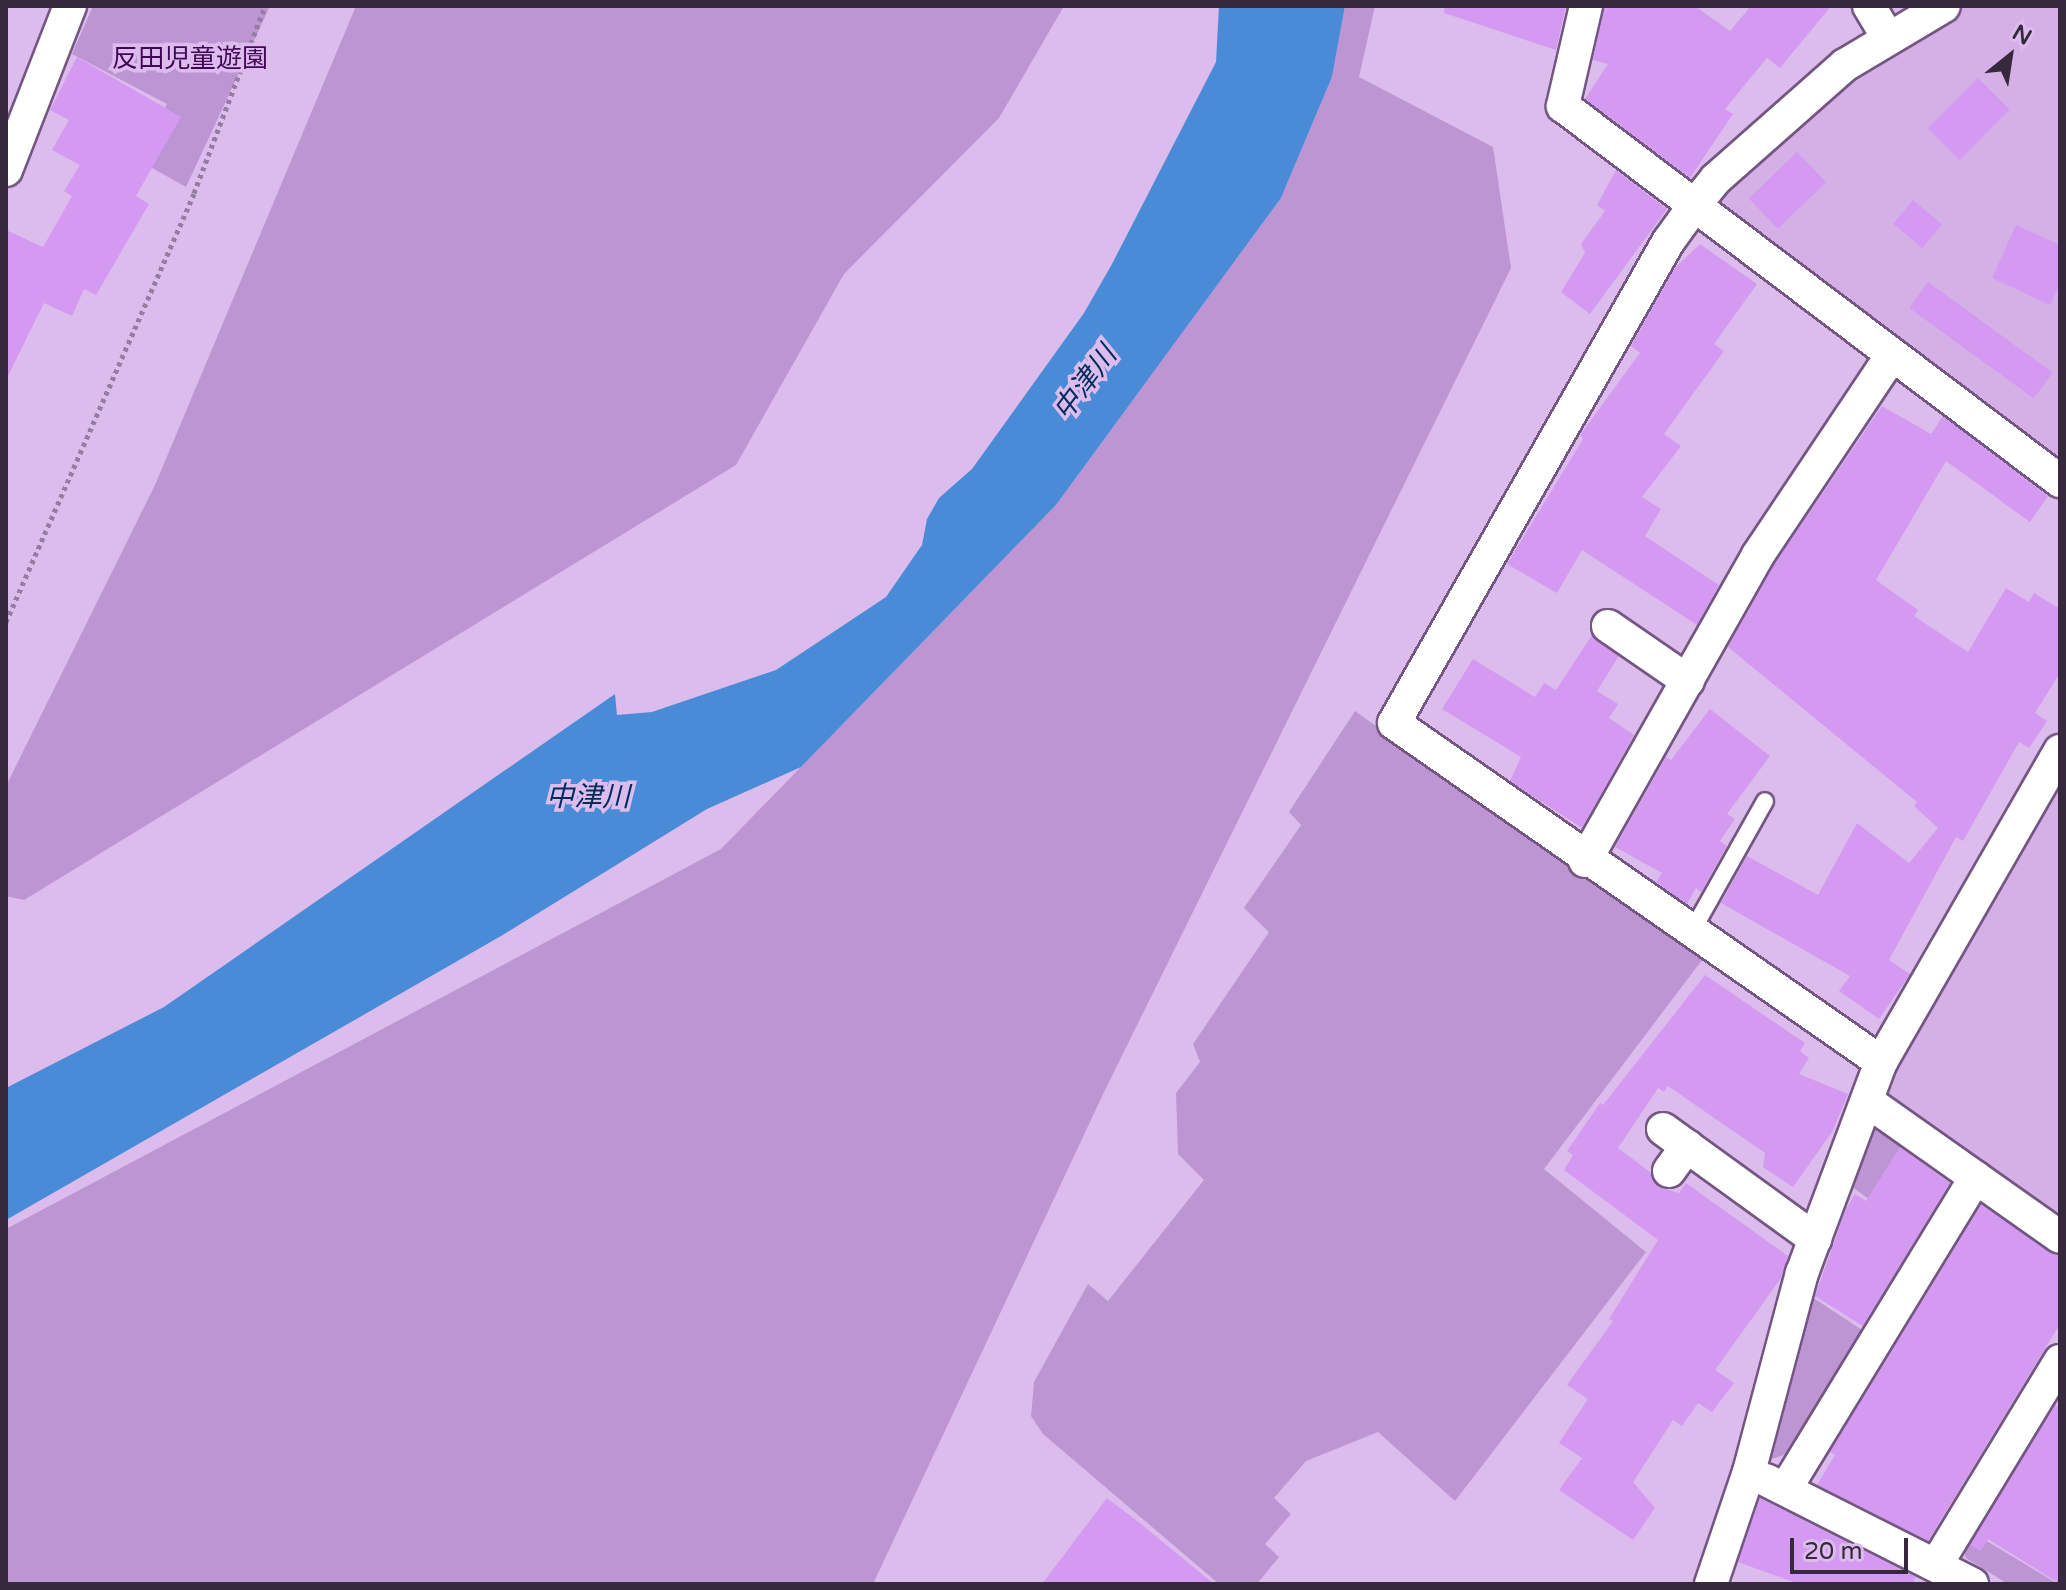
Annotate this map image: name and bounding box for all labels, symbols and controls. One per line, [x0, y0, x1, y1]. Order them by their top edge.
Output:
north arrow [1970, 16, 2050, 96]
text: N [2008, 20, 2036, 51]
park label: 反田児童遊園 [112, 43, 268, 75]
water label: 中津川 [1046, 339, 1124, 427]
water label: 中津川 [546, 780, 630, 814]
scale bar [1794, 1522, 1912, 1572]
text: 20 m [1804, 1537, 1862, 1566]

